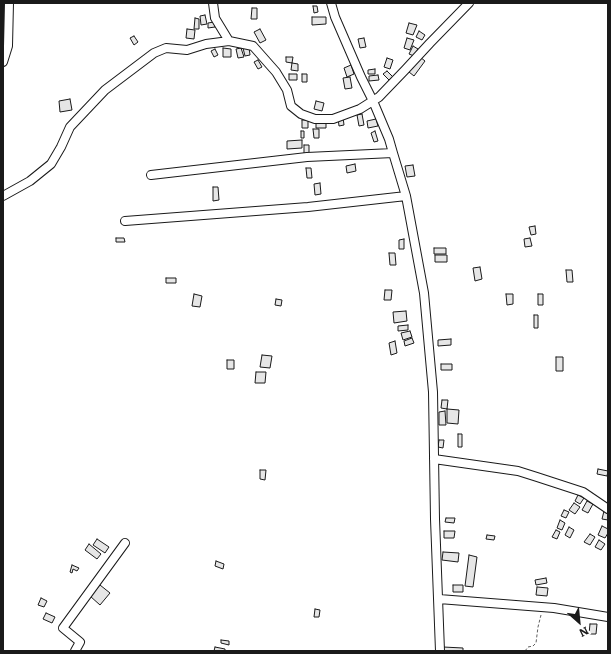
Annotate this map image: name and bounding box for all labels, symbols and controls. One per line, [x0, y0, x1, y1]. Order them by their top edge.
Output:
north arrow [559, 602, 599, 642]
text: N [577, 623, 592, 642]

